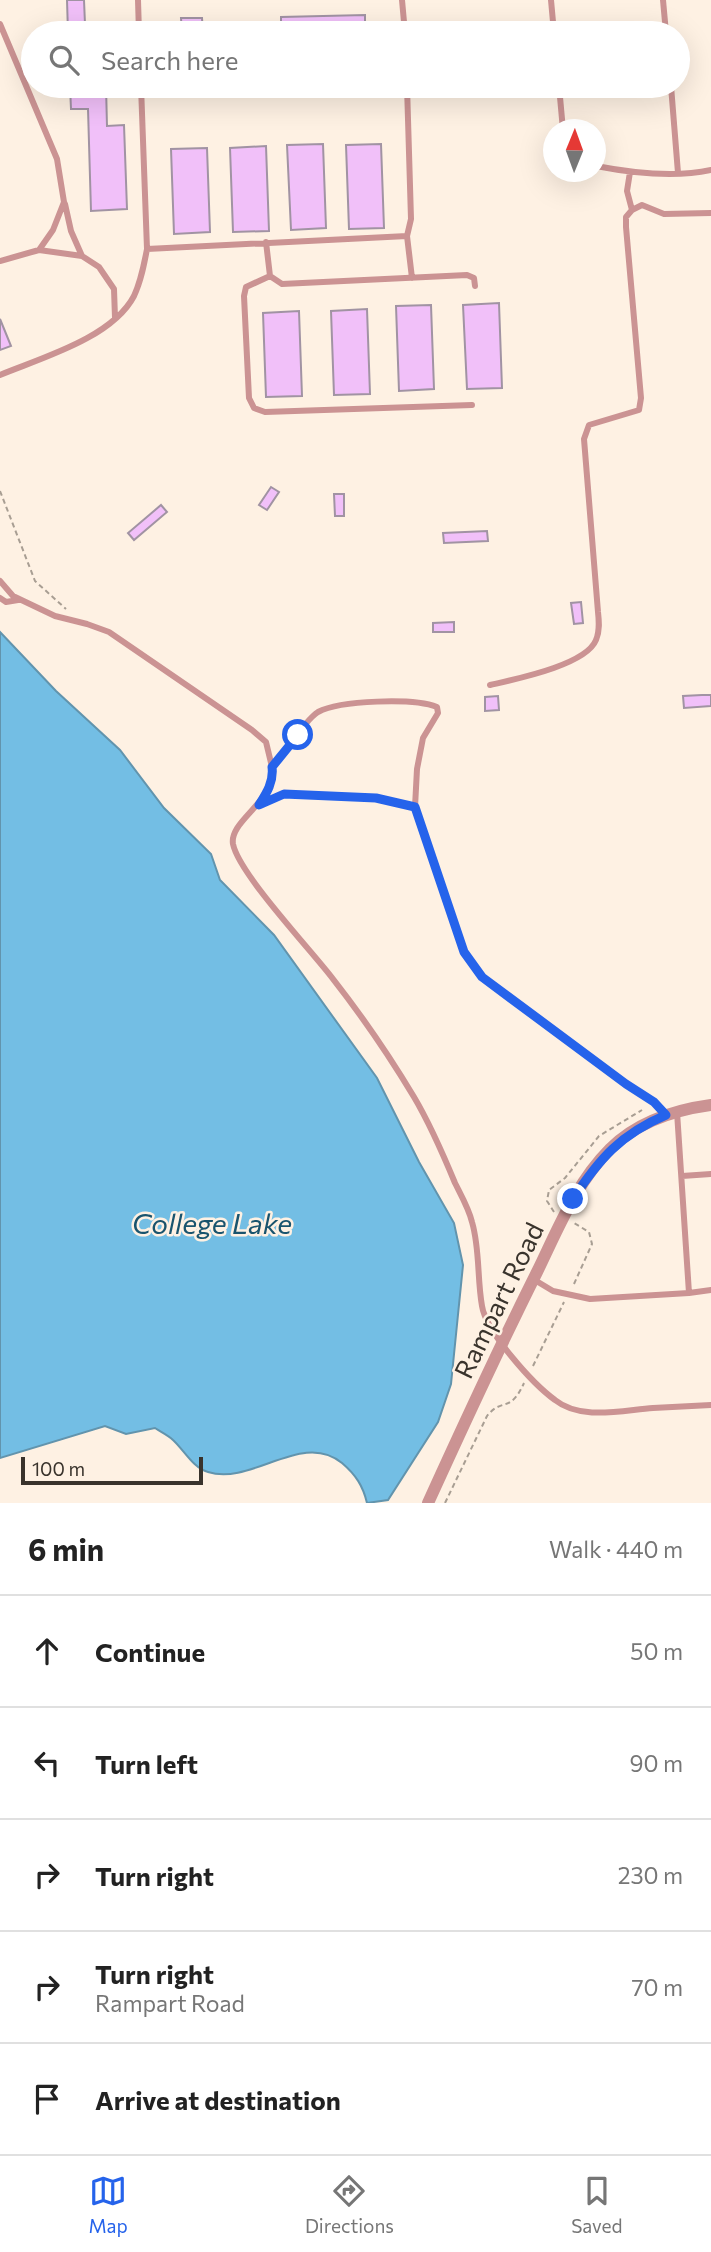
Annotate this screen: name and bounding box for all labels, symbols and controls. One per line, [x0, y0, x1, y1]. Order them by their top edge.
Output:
search box [21, 21, 690, 98]
icon: search [45, 41, 83, 79]
text: Search here [101, 44, 239, 75]
north arrow [543, 119, 606, 182]
route start [282, 719, 313, 750]
route end [557, 1183, 588, 1214]
water label: College Lake [132, 1206, 292, 1240]
street label: Rampart Road [447, 1217, 549, 1383]
scale bar [21, 1454, 203, 1486]
text: 100 m [32, 1457, 85, 1480]
text: 6 min [28, 1530, 104, 1567]
text: Walk · 440 m [549, 1535, 683, 1563]
icon: ahead [28, 1632, 66, 1670]
text: Continue [95, 1636, 205, 1667]
text: 50 m [630, 1637, 683, 1665]
icon: left [28, 1744, 66, 1782]
text: Turn left [95, 1748, 198, 1779]
text: 90 m [630, 1749, 683, 1777]
icon: right [28, 1856, 66, 1894]
text: Turn right [95, 1860, 214, 1891]
text: 230 m [618, 1861, 683, 1889]
text: Turn right [95, 1958, 214, 1989]
icon: right [28, 1968, 66, 2006]
text: 70 m [631, 1973, 683, 2001]
text: Rampart Road [95, 1989, 245, 2017]
icon: arrive [28, 2080, 66, 2118]
text: Arrive at destination [95, 2084, 341, 2115]
tab: Map [89, 2172, 128, 2237]
tab: Directions [305, 2172, 394, 2237]
tab: Saved [571, 2172, 622, 2237]

